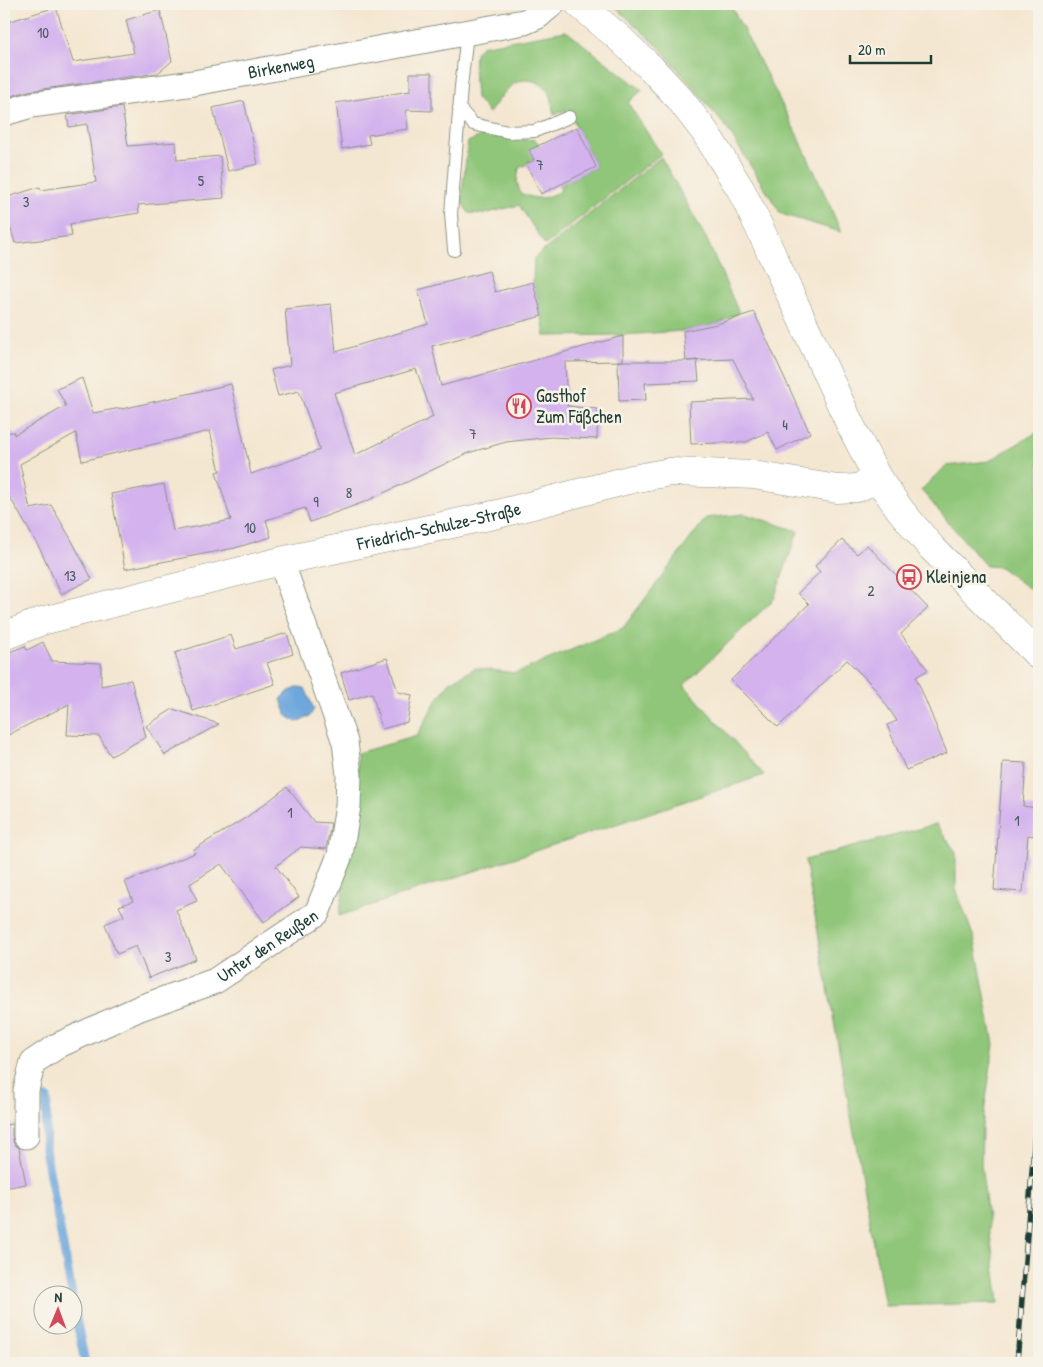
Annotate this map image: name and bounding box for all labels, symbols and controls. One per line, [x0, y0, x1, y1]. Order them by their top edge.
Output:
house number: 10 [37, 22, 49, 43]
scale bar [850, 32, 932, 64]
text: 20 m [858, 39, 885, 60]
street label: Birkenweg [246, 48, 316, 85]
house number: 7 [536, 154, 544, 175]
house number: 5 [198, 170, 205, 191]
house number: 3 [23, 191, 30, 212]
place label: Gasthof Zum Fäßchen [536, 383, 622, 429]
restaurant icon: Gasthof Zum Fäßchen [506, 393, 532, 419]
house number: 4 [782, 414, 788, 435]
house number: 7 [469, 423, 477, 444]
house number: 8 [346, 482, 352, 503]
house number: 9 [313, 491, 319, 512]
street label: Friedrich-Schulze-Straße [354, 496, 523, 556]
house number: 10 [244, 517, 256, 538]
bus stop icon: Kleinjena [896, 564, 922, 590]
place label: Kleinjena [926, 564, 986, 589]
house number: 13 [64, 565, 76, 586]
house number: 2 [867, 580, 875, 601]
house number: 1 [287, 802, 293, 823]
house number: 1 [1014, 810, 1020, 831]
street label: Unter den Reußen [212, 903, 323, 988]
house number: 3 [165, 946, 172, 967]
north arrow [32, 1284, 82, 1334]
text: N [54, 1287, 63, 1306]

